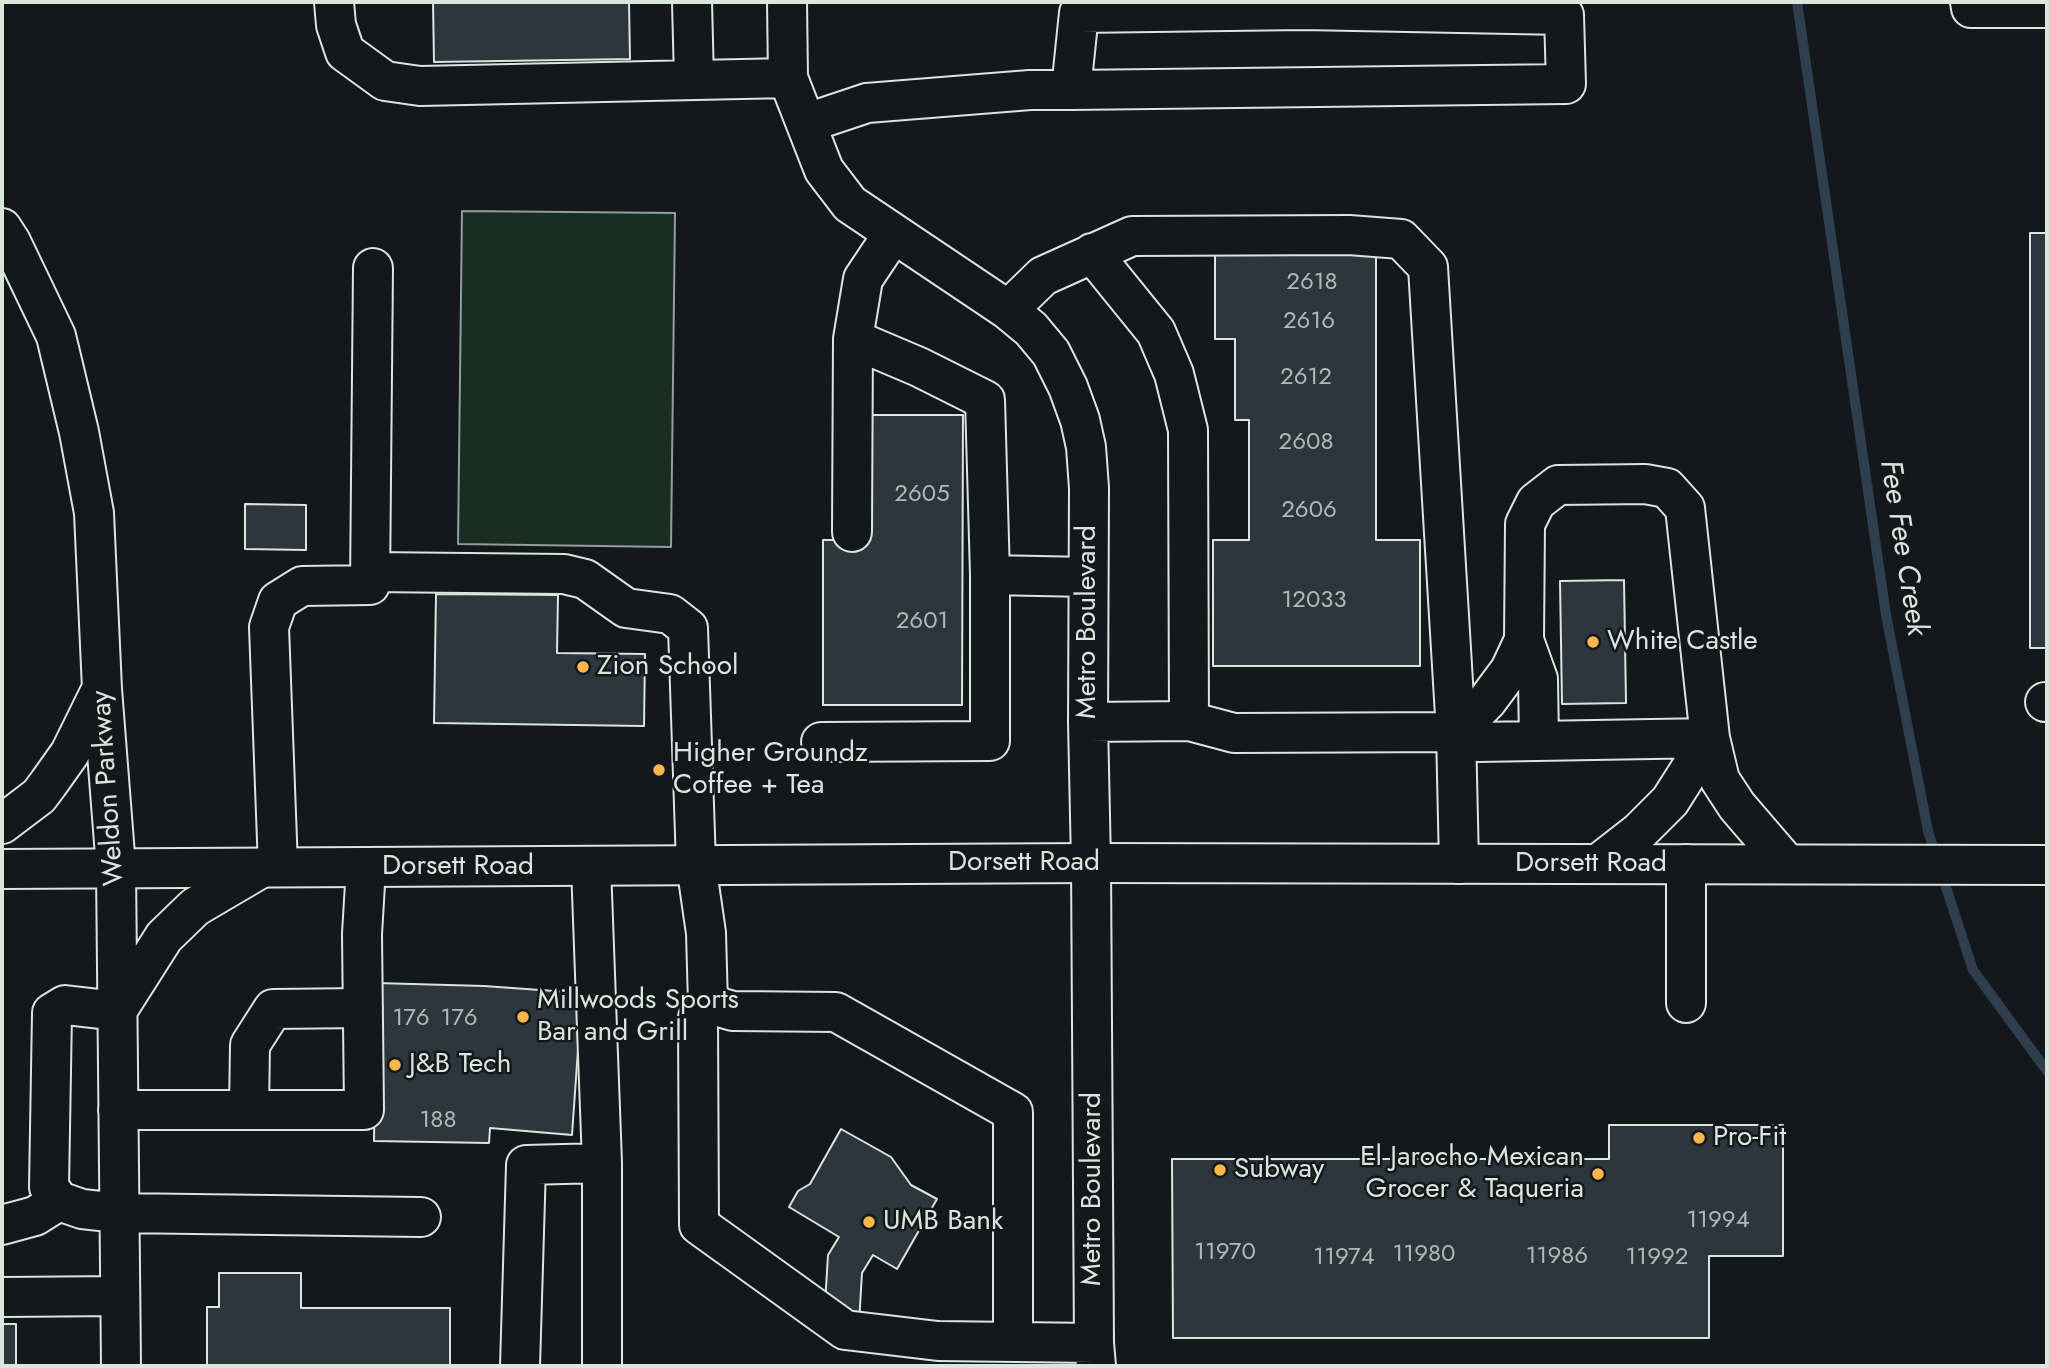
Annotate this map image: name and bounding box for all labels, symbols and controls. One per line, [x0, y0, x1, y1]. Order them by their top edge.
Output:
house number: 2618 [1286, 269, 1338, 297]
house number: 2616 [1283, 308, 1335, 336]
house number: 2612 [1280, 364, 1332, 392]
house number: 2608 [1279, 429, 1333, 457]
water label: Fee Fee Creek [1870, 457, 1934, 639]
house number: 2605 [894, 481, 950, 509]
house number: 2606 [1281, 497, 1337, 525]
street label: Metro Boulevard [1071, 525, 1105, 719]
house number: 12033 [1281, 587, 1347, 615]
house number: 2601 [896, 608, 948, 636]
place label: White Castle [1607, 625, 1758, 659]
marker: White Castle [1585, 634, 1601, 650]
place label: Zion School [597, 650, 738, 684]
marker: Zion School [575, 659, 591, 675]
street label: Weldon Parkway [85, 689, 133, 887]
place label: Higher Groundz Coffee + Tea [673, 737, 868, 803]
marker: Higher Groundz Coffee + Tea [651, 762, 667, 778]
street label: Dorsett Road [948, 846, 1100, 880]
street label: Dorsett Road [1515, 847, 1667, 881]
street label: Dorsett Road [382, 850, 534, 884]
place label: Millwoods Sports Bar and Grill [537, 984, 739, 1050]
house number: 176 [392, 1005, 430, 1033]
house number: 176 [440, 1005, 478, 1033]
marker: Millwoods Sports Bar and Grill [515, 1009, 531, 1025]
place label: J&B Tech [409, 1048, 511, 1082]
marker: J&B Tech [387, 1057, 403, 1073]
street label: Metro Boulevard [1076, 1092, 1110, 1286]
house number: 188 [419, 1107, 457, 1135]
place label: Pro-Fit [1713, 1121, 1786, 1155]
marker: Pro-Fit [1691, 1130, 1707, 1146]
place label: El Jarocho Mexican Grocer & Taqueria [1360, 1141, 1584, 1207]
place label: Subway [1234, 1153, 1324, 1187]
marker: Subway [1212, 1162, 1228, 1178]
marker: El Jarocho Mexican Grocer & Taqueria [1590, 1166, 1606, 1182]
place label: UMB Bank [883, 1205, 1003, 1239]
house number: 11994 [1686, 1207, 1750, 1235]
marker: UMB Bank [861, 1214, 877, 1230]
house number: 11970 [1194, 1239, 1256, 1267]
house number: 11980 [1393, 1241, 1455, 1269]
house number: 11986 [1526, 1243, 1588, 1271]
house number: 11974 [1313, 1244, 1375, 1272]
house number: 11992 [1626, 1244, 1688, 1272]

